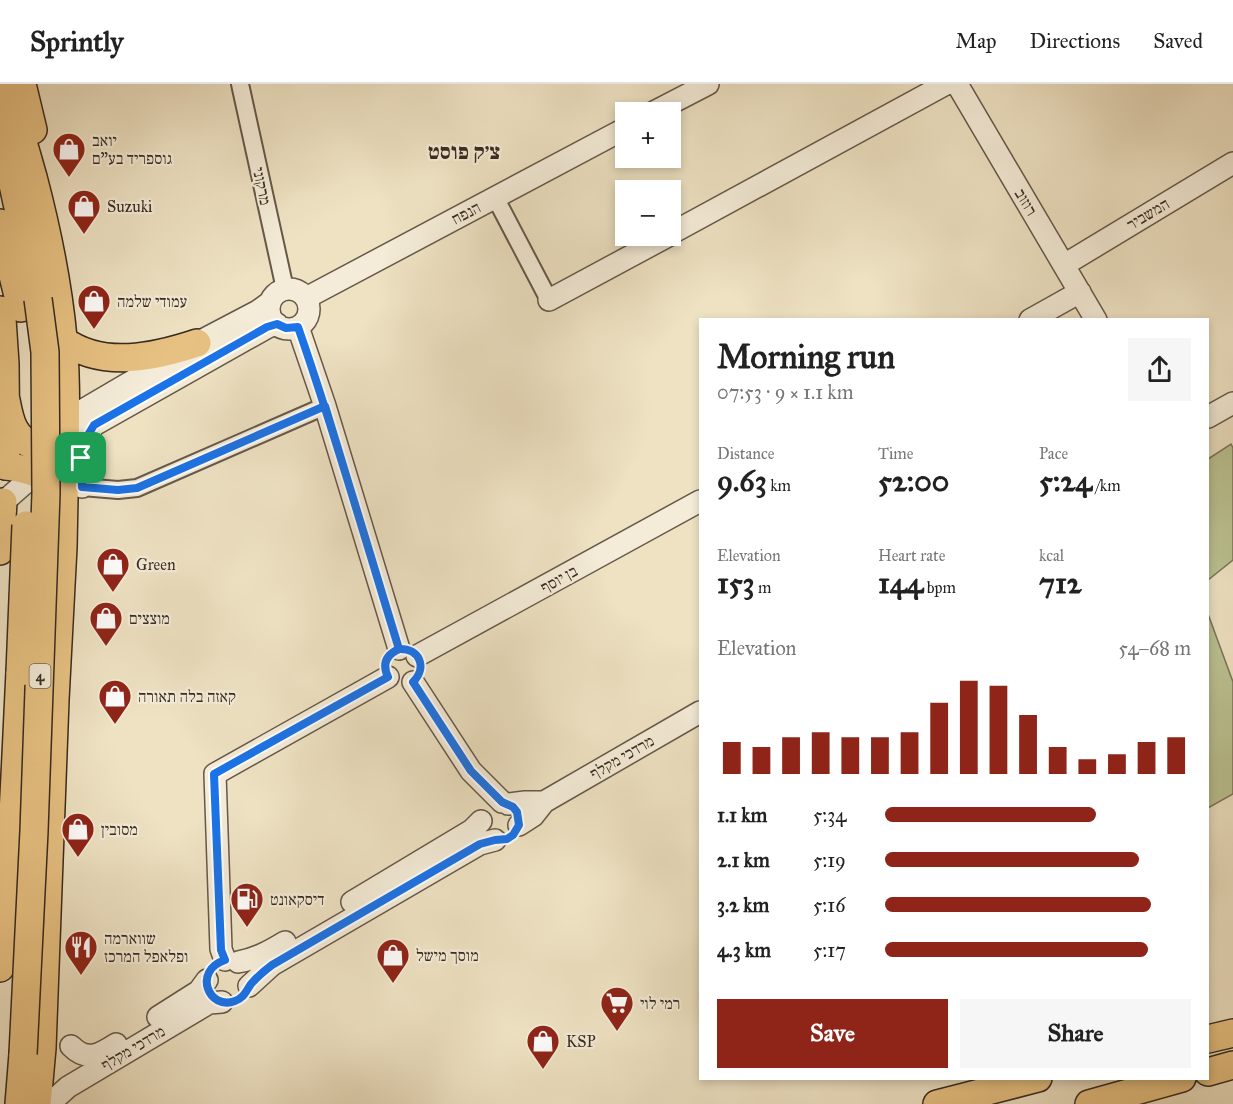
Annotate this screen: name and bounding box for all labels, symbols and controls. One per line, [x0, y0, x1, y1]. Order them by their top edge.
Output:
text: Sprintly [30, 24, 123, 59]
text: Map [956, 28, 997, 54]
text: Directions [1030, 28, 1120, 54]
text: Saved [1153, 28, 1203, 54]
map controls [615, 102, 681, 246]
button: + [615, 102, 681, 168]
shop icon: יואב גוספריד בע"ם [51, 131, 87, 178]
place label: יואב גוספריד בע"ם [92, 131, 172, 168]
district label: צ׳ק פוסט [428, 138, 500, 165]
street label: מרקוני [249, 165, 275, 207]
button: − [615, 180, 681, 246]
street label: רוזוב [1011, 185, 1041, 219]
shop icon: Suzuki [66, 188, 102, 235]
street label: המשביר [1123, 194, 1173, 234]
place label: Suzuki [107, 197, 153, 216]
street label: הנפח [448, 197, 484, 229]
shop icon: עמודי שלמה [76, 283, 112, 330]
place label: עמודי שלמה [117, 292, 188, 311]
text: Morning run [717, 337, 895, 377]
button: share [1128, 338, 1191, 401]
text: 07:53 · 9 × 1.1 km [717, 380, 853, 404]
pin [55, 432, 106, 483]
icon: arrive [64, 441, 97, 474]
text: Distance [717, 444, 774, 463]
text: Time [878, 444, 913, 463]
text: Pace [1039, 444, 1068, 463]
text: 9.63 [717, 463, 767, 499]
text: 52:00 [878, 463, 949, 499]
text: 5:24 [1039, 463, 1092, 499]
text: km [767, 476, 791, 495]
text: /km [1092, 476, 1121, 495]
shop icon: Green [95, 546, 131, 593]
text: Elevation [717, 546, 781, 565]
text: Heart rate [878, 546, 945, 565]
text: kcal [1039, 546, 1064, 565]
place label: Green [136, 555, 176, 574]
street label: בן יוסף [537, 561, 581, 597]
text: 153 [717, 565, 755, 601]
text: 144 [878, 565, 923, 601]
text: 712 [1039, 565, 1082, 601]
text: m [755, 578, 771, 597]
text: bpm [923, 578, 956, 597]
shop icon: מוצצים [88, 600, 124, 647]
place label: מוצצים [129, 609, 170, 628]
text: Elevation [717, 636, 796, 660]
text: 54–68 m [1119, 636, 1191, 660]
road number: 4 [30, 664, 51, 688]
shop icon: קאזה בלה תאורה [97, 678, 133, 725]
place label: קאזה בלה תאורה [138, 687, 236, 706]
street label: מרדכי מקלף [587, 731, 657, 783]
text: 1.1 km [717, 803, 767, 827]
text: 5:34 [813, 803, 846, 827]
shop icon: מסובין [60, 811, 96, 858]
place label: מסובין [101, 820, 138, 839]
text: 2.1 km [717, 848, 770, 872]
text: 5:19 [813, 848, 846, 872]
fuel station icon: דיסקאונט [229, 881, 265, 928]
place label: דיסקאונט [270, 890, 324, 909]
text: 3.2 km [717, 893, 769, 917]
text: 5:16 [813, 893, 845, 917]
restaurant icon: שווארמה ופלאפל המרכז [63, 929, 99, 976]
place label: שווארמה ופלאפל המרכז [104, 929, 188, 966]
shop icon: מוסך מישל [375, 937, 411, 984]
text: 4.3 km [717, 938, 771, 962]
text: 5:17 [813, 938, 846, 962]
place label: מוסך מישל [416, 946, 479, 965]
supermarket icon: רמי לוי [599, 985, 635, 1032]
place label: רמי לוי [640, 994, 680, 1013]
button: Save [717, 999, 948, 1068]
button: Share [960, 999, 1191, 1068]
street label: מרדכי מקלף [98, 1022, 168, 1074]
shop icon: KSP [525, 1023, 561, 1070]
place label: KSP [566, 1032, 596, 1051]

